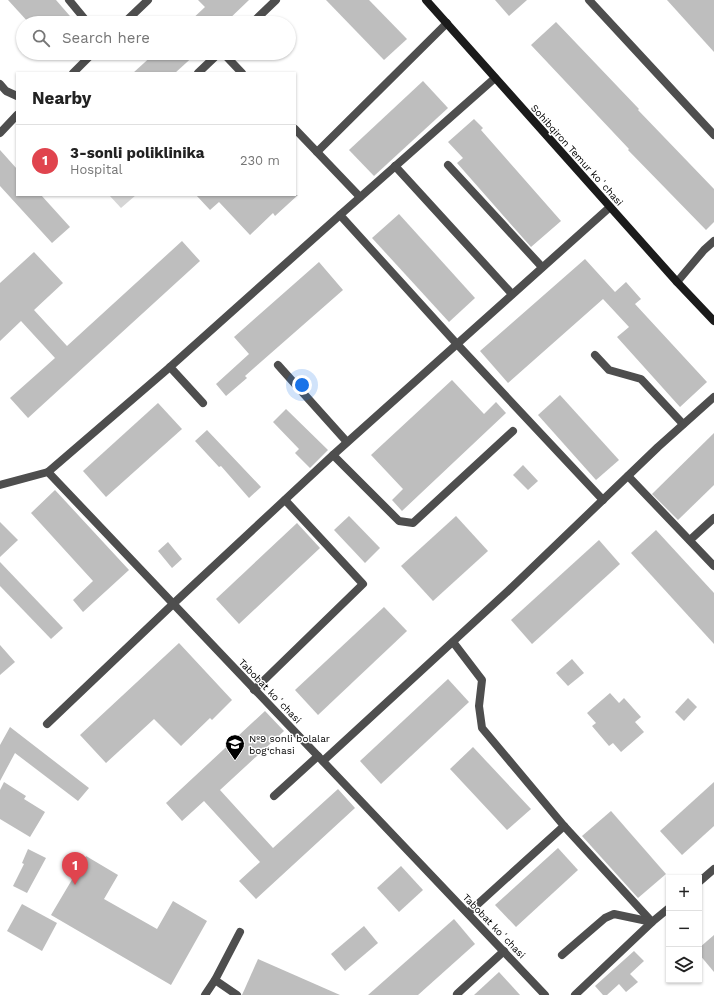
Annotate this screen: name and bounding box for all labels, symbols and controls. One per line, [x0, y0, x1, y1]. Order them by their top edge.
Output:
search box [16, 16, 296, 60]
icon: search [30, 27, 52, 49]
text: Search here [62, 29, 150, 47]
text: Nearby [32, 88, 91, 108]
street label: Sohibqiron Temur koʻchasi [529, 102, 625, 208]
text: 3-sonli poliklinika [70, 144, 205, 162]
text: 1 [42, 153, 48, 168]
text: 230 m [240, 153, 280, 168]
text: Hospital [70, 162, 122, 177]
your location [292, 375, 312, 395]
street label: Tabobat koʻchasi [236, 657, 304, 725]
school or university icon: №9 sonli bolalar bog‘chasi [224, 733, 246, 761]
place label: №9 sonli bolalar bog‘chasi [249, 733, 330, 756]
pin: 1 [62, 852, 88, 885]
map controls [666, 875, 702, 983]
button: + [666, 875, 702, 911]
street label: Tabobat koʻchasi [460, 892, 528, 960]
button: − [666, 911, 702, 947]
button: layers [666, 947, 702, 983]

